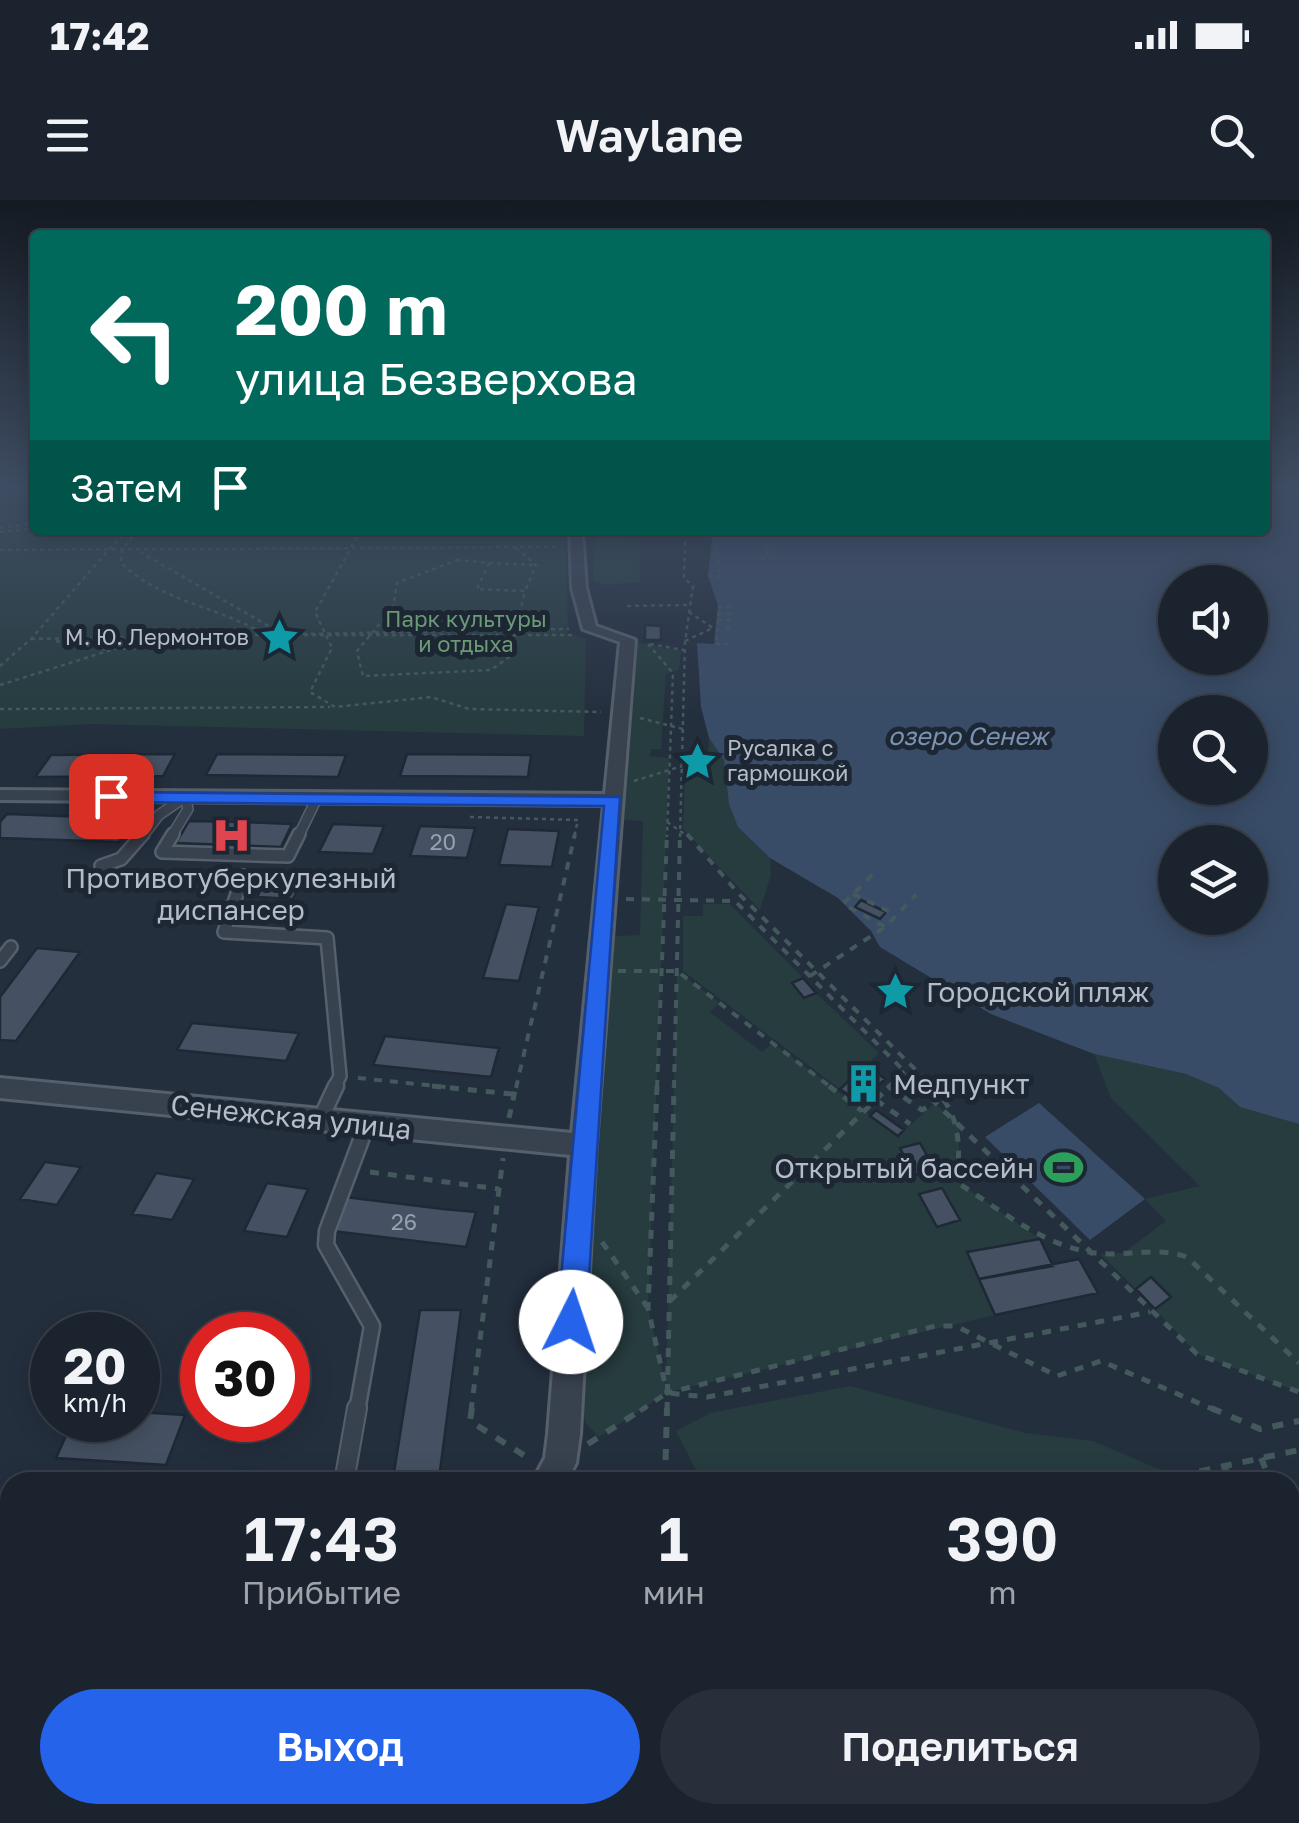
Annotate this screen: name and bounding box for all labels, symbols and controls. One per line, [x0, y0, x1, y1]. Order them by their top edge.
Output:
text: 17:42 [50, 13, 149, 58]
icon: menu [40, 108, 95, 163]
text: Waylane [556, 108, 743, 162]
icon: search [1204, 108, 1259, 163]
text: 200 m [235, 266, 447, 350]
icon: left [70, 270, 200, 400]
text: улица Безверхова [235, 351, 638, 405]
icon: arrive [203, 460, 258, 515]
text: Затем [70, 465, 183, 510]
map controls [1158, 565, 1268, 935]
button: sound [1158, 565, 1268, 675]
park label: Парк культуры и отдыха [385, 605, 547, 657]
place icon: М. Ю. Лермонтов [258, 616, 300, 658]
place label: М. Ю. Лермонтов [65, 623, 249, 650]
button: search [1158, 695, 1268, 805]
water label: озеро Сенеж [888, 720, 1051, 751]
place label: Русалка с гармошкой [727, 734, 848, 786]
place icon: Русалка с гармошкой [676, 740, 718, 782]
pin [69, 754, 154, 839]
icon: arrive [84, 769, 139, 824]
hospital icon: Противотуберкулезный диспансер [210, 814, 252, 856]
button: layers [1158, 825, 1268, 935]
house number: 20 [430, 828, 456, 855]
place label: Противотуберкулезный диспансер [65, 861, 397, 926]
place icon: Городской пляж [875, 971, 917, 1013]
place label: Городской пляж [926, 975, 1149, 1008]
building icon: Медпункт [842, 1063, 884, 1105]
place label: Медпункт [893, 1067, 1030, 1100]
street label: Сенежская улица [169, 1087, 413, 1146]
sports icon: Открытый бассейн [1043, 1147, 1085, 1189]
place label: Открытый бассейн [774, 1151, 1034, 1184]
house number: 26 [391, 1208, 417, 1235]
position arrow [519, 1270, 623, 1374]
speed limit sign: 30 [180, 1312, 310, 1442]
text: 20 [63, 1335, 126, 1395]
text: km/h [63, 1387, 127, 1418]
text: 17:43 [244, 1502, 399, 1574]
text: 1 [659, 1502, 689, 1574]
text: 390 [946, 1502, 1058, 1574]
text: Прибытие [242, 1573, 401, 1611]
text: мин [643, 1573, 705, 1611]
text: m [988, 1573, 1017, 1611]
button: Выход [40, 1689, 640, 1804]
button: Поделиться [660, 1689, 1260, 1804]

